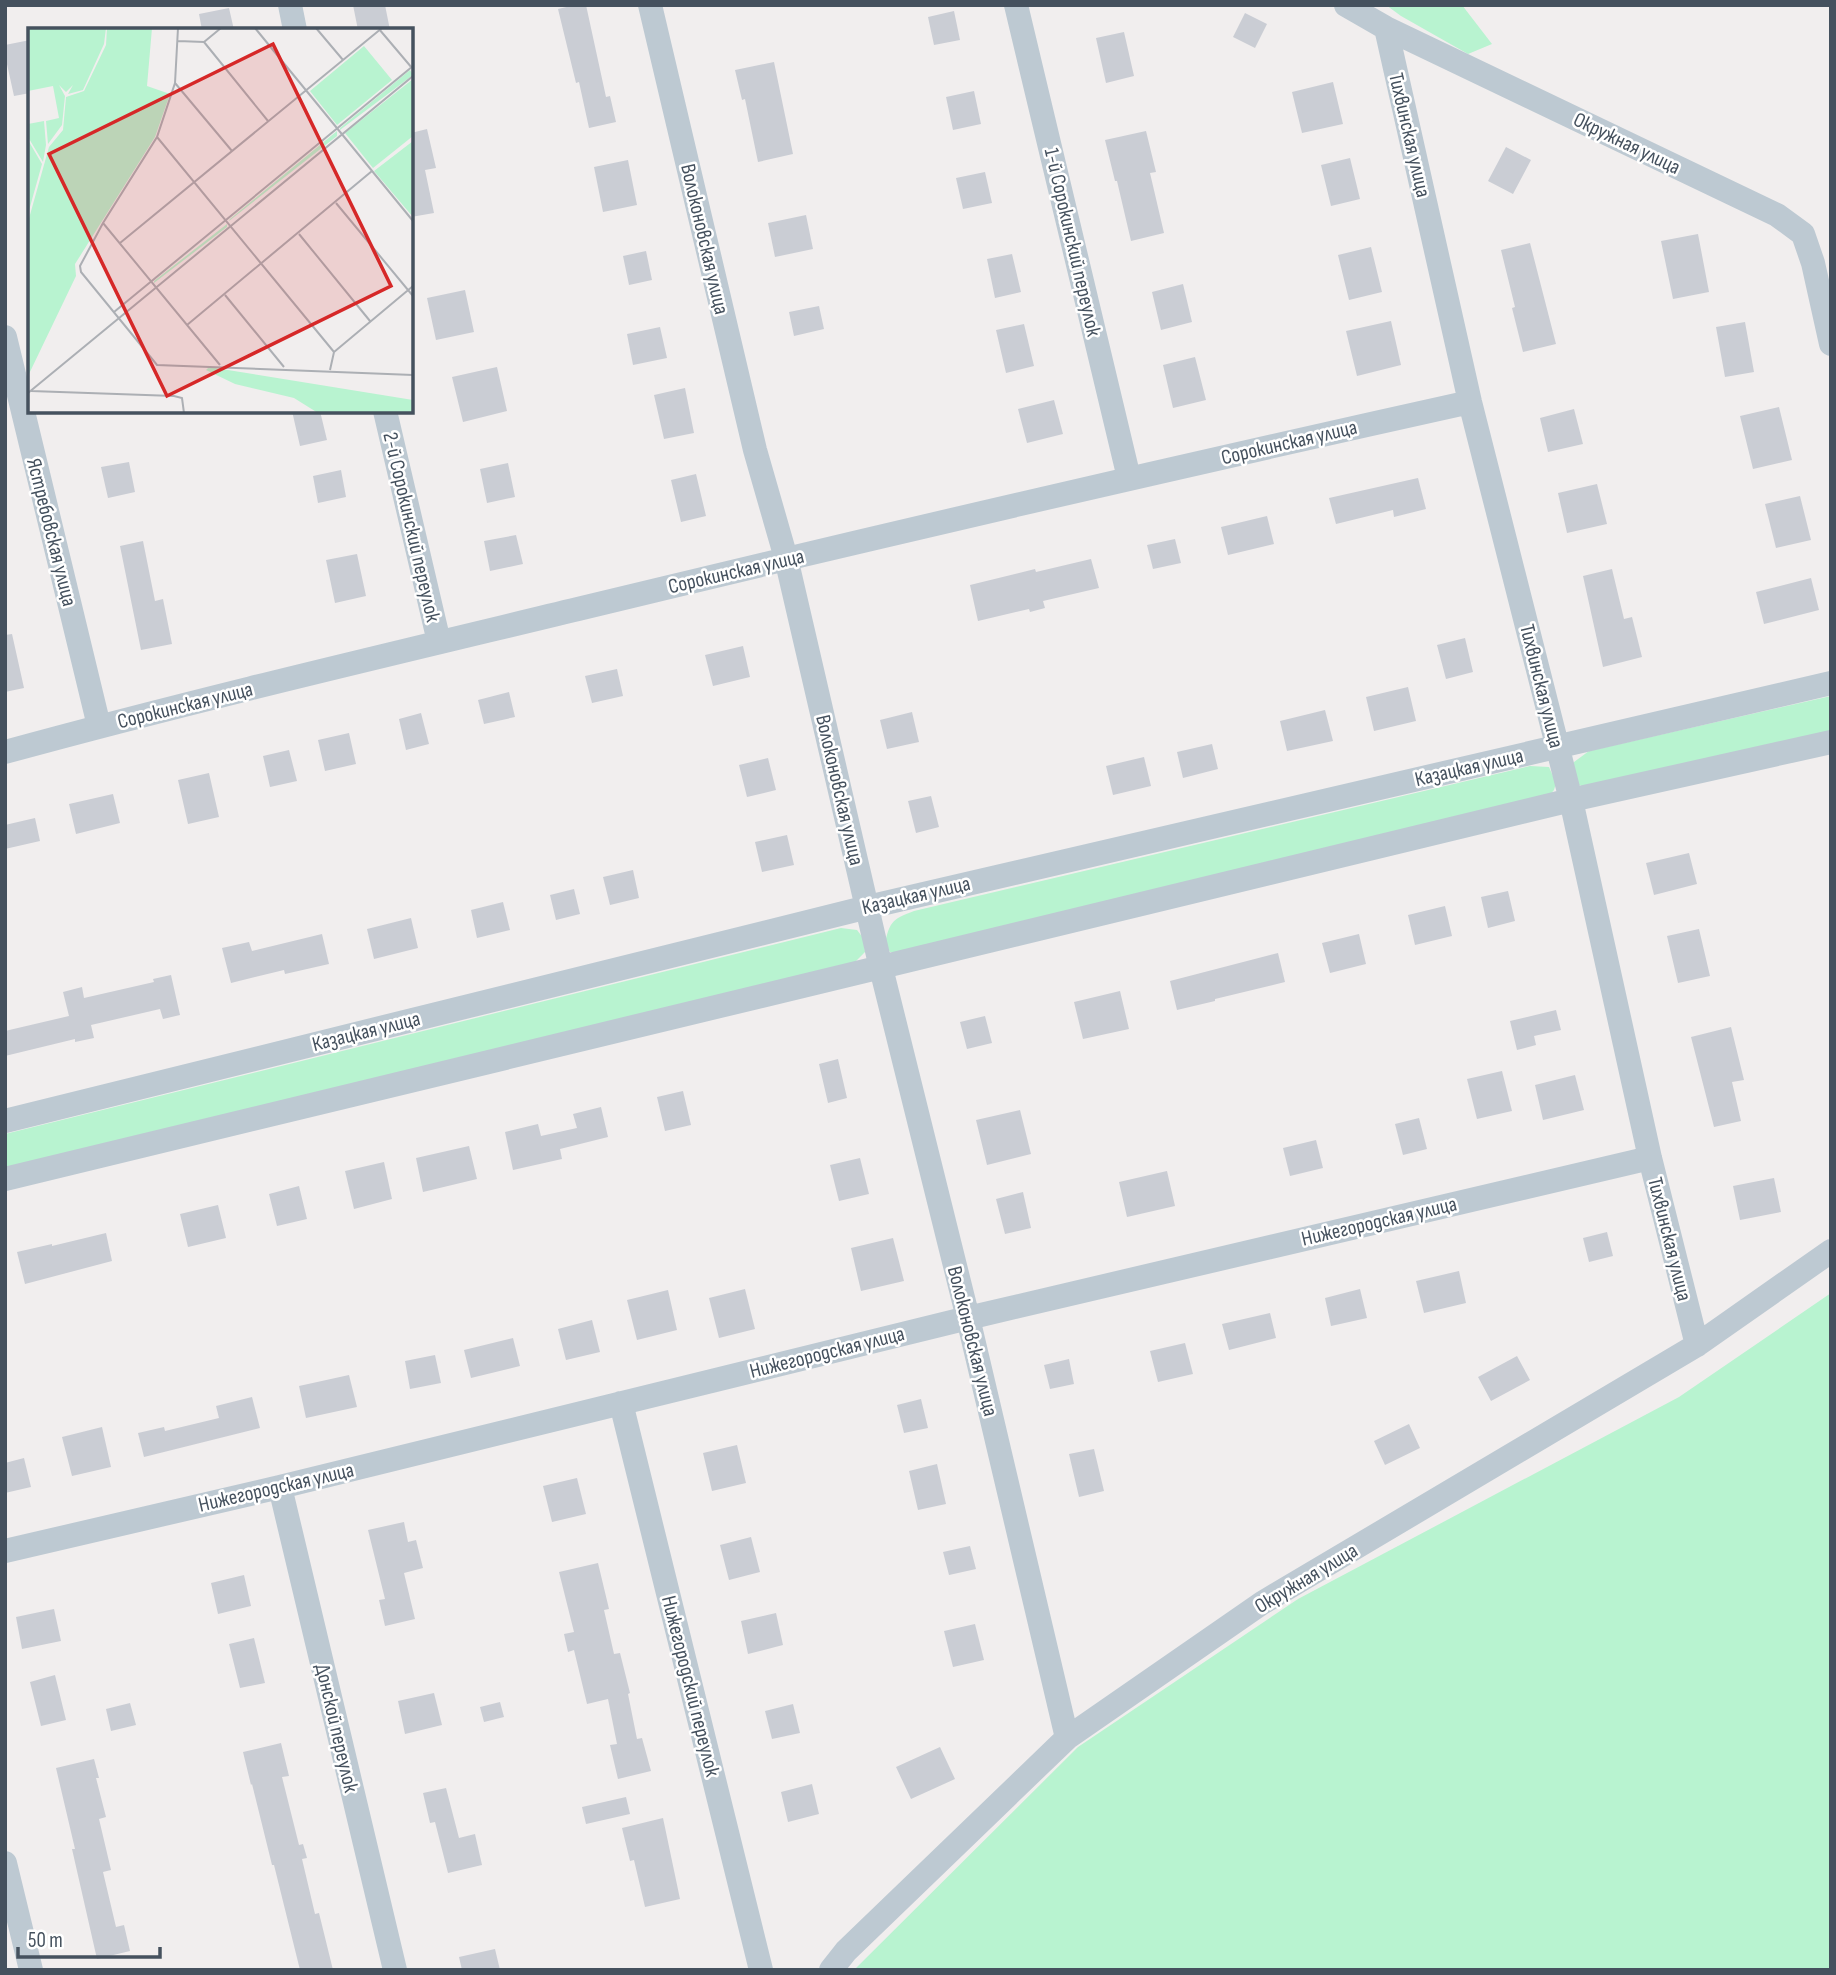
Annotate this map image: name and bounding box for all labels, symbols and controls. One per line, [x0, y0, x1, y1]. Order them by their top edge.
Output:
inset map [28, 28, 413, 413]
street label: Тихвинская улица [1383, 71, 1436, 200]
street label: Окружная улица [1569, 107, 1684, 180]
street label: 1-й Сорокинский переулок [1039, 145, 1106, 339]
street label: Волоконовская улица [675, 161, 734, 317]
street label: Сорокинская улица [1219, 415, 1359, 470]
street label: 2-й Сорокинский переулок [378, 430, 446, 624]
street label: Ястребовская улица [21, 456, 82, 609]
street label: Сорокинская улица [666, 544, 806, 599]
street label: Тихвинская улица [1514, 622, 1569, 751]
street label: Сорокинская улица [115, 677, 255, 734]
street label: Волоконовская улица [810, 712, 869, 868]
street label: Казацкая улица [1413, 743, 1526, 792]
street label: Казацкая улица [860, 871, 973, 920]
street label: Казацкая улица [310, 1006, 423, 1057]
street label: Тихвинская улица [1642, 1175, 1697, 1304]
street label: Нижегородская улица [1299, 1191, 1459, 1252]
street label: Волоконовская улица [942, 1264, 1003, 1419]
street label: Нижегородская улица [747, 1321, 907, 1384]
street label: Нижегородская улица [196, 1457, 356, 1518]
street label: Окружная улица [1250, 1538, 1362, 1619]
street label: Нижегородский переулок [656, 1593, 725, 1779]
street label: Донской переулок [310, 1661, 363, 1795]
scale bar [18, 1916, 159, 1960]
text: 50 m [28, 1928, 63, 1953]

